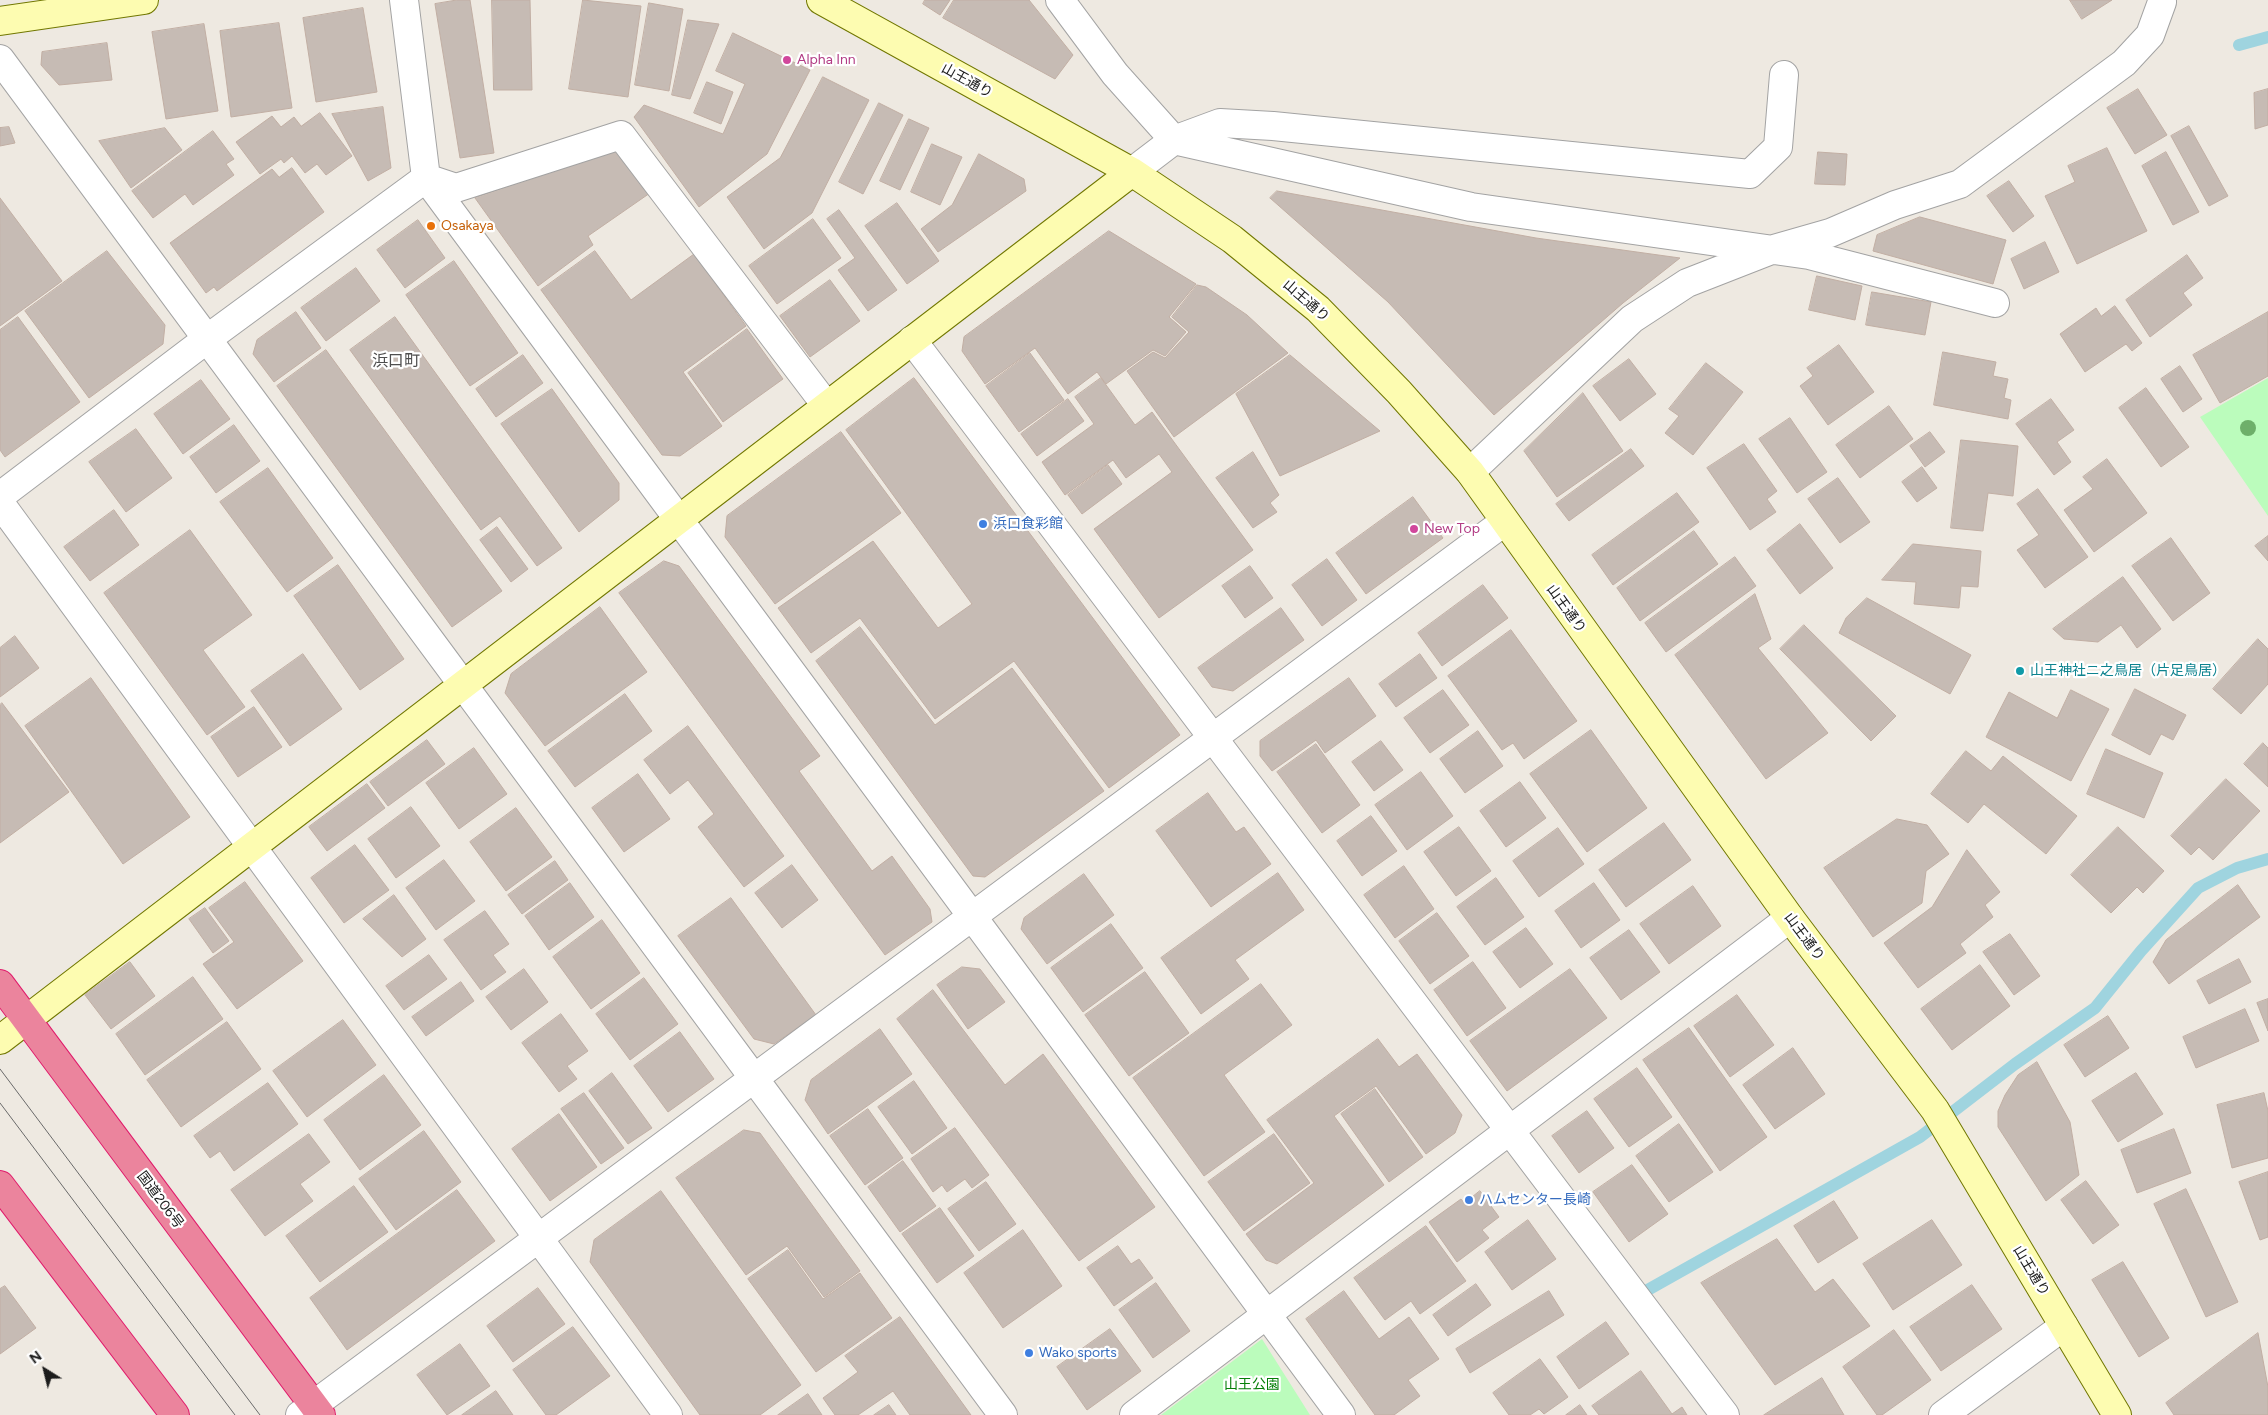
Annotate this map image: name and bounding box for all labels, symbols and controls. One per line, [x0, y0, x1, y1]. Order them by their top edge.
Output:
place label: Alpha Inn [797, 52, 856, 68]
marker: Alpha Inn [781, 54, 793, 66]
street label: 山王通り [938, 60, 996, 102]
place label: Osakaya [441, 218, 494, 234]
marker: Osakaya [425, 220, 437, 232]
street label: 山王通り [1279, 276, 1333, 326]
district label: 浜口町 [372, 351, 420, 371]
place label: 浜口食彩館 [993, 516, 1063, 532]
marker: 浜口食彩館 [977, 518, 989, 530]
place label: New Top [1424, 521, 1480, 537]
marker: New Top [1408, 523, 1420, 535]
street label: 山王通り [1543, 581, 1589, 637]
place label: 山王神社ニ之鳥居（片足鳥居） [2030, 663, 2226, 679]
marker: 山王神社ニ之鳥居（片足鳥居） [2014, 665, 2026, 677]
street label: 山王通り [1780, 910, 1828, 964]
street label: 国道206号 [133, 1168, 187, 1232]
place label: ハムセンター長崎 [1479, 1192, 1591, 1208]
marker: ハムセンター長崎 [1463, 1194, 1475, 1206]
street label: 山王通り [2009, 1243, 2053, 1299]
north arrow [20, 1345, 70, 1395]
place label: Wako sports [1039, 1345, 1117, 1361]
text: N [27, 1347, 45, 1368]
marker: Wako sports [1023, 1347, 1035, 1359]
park label: 山王公園 [1224, 1377, 1280, 1393]

